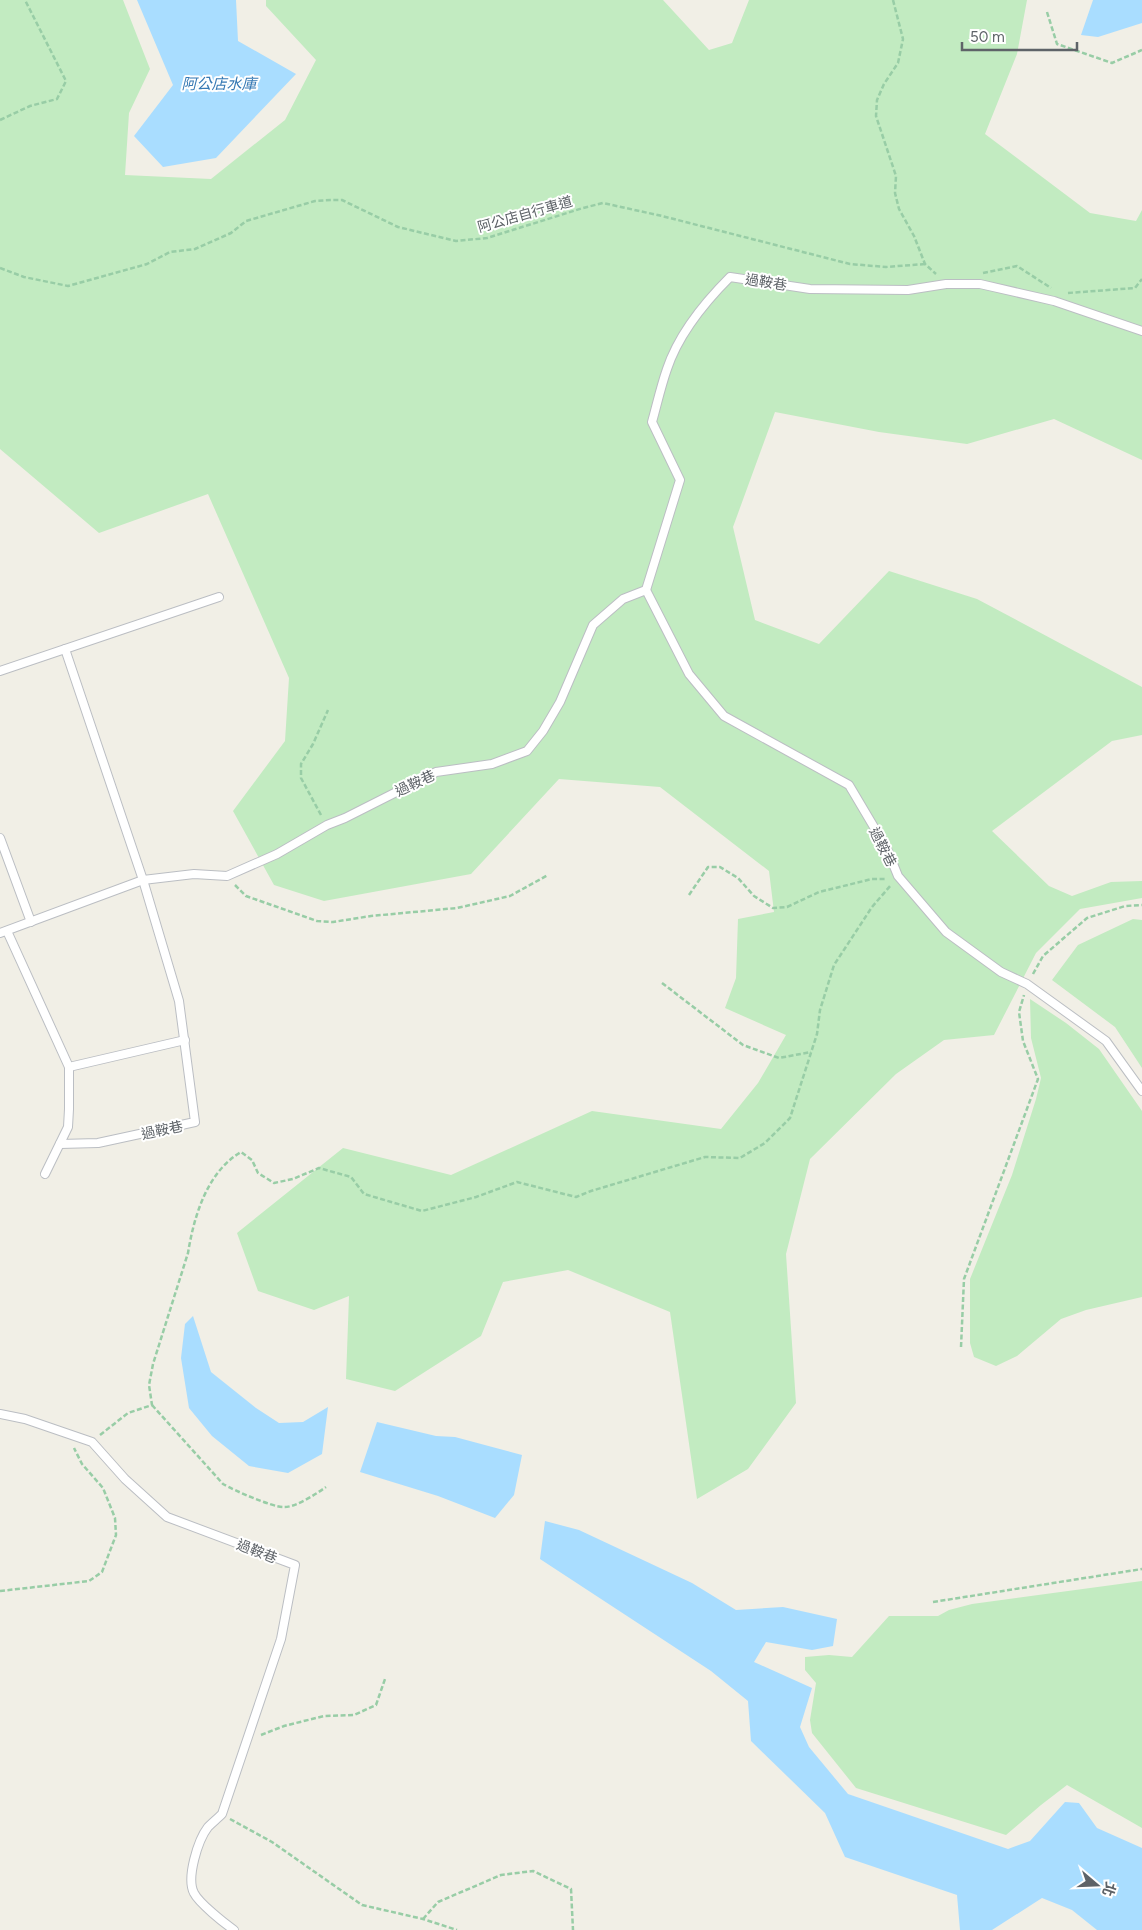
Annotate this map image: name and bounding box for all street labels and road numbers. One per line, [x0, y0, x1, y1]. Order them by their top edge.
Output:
street label: 阿公店自行車道 [476, 193, 575, 236]
street label: 過鞍巷 [744, 271, 788, 294]
street label: 過鞍巷 [393, 767, 438, 800]
street label: 過鞍巷 [865, 825, 900, 870]
street label: 過鞍巷 [140, 1118, 184, 1143]
street label: 過鞍巷 [234, 1536, 279, 1567]

